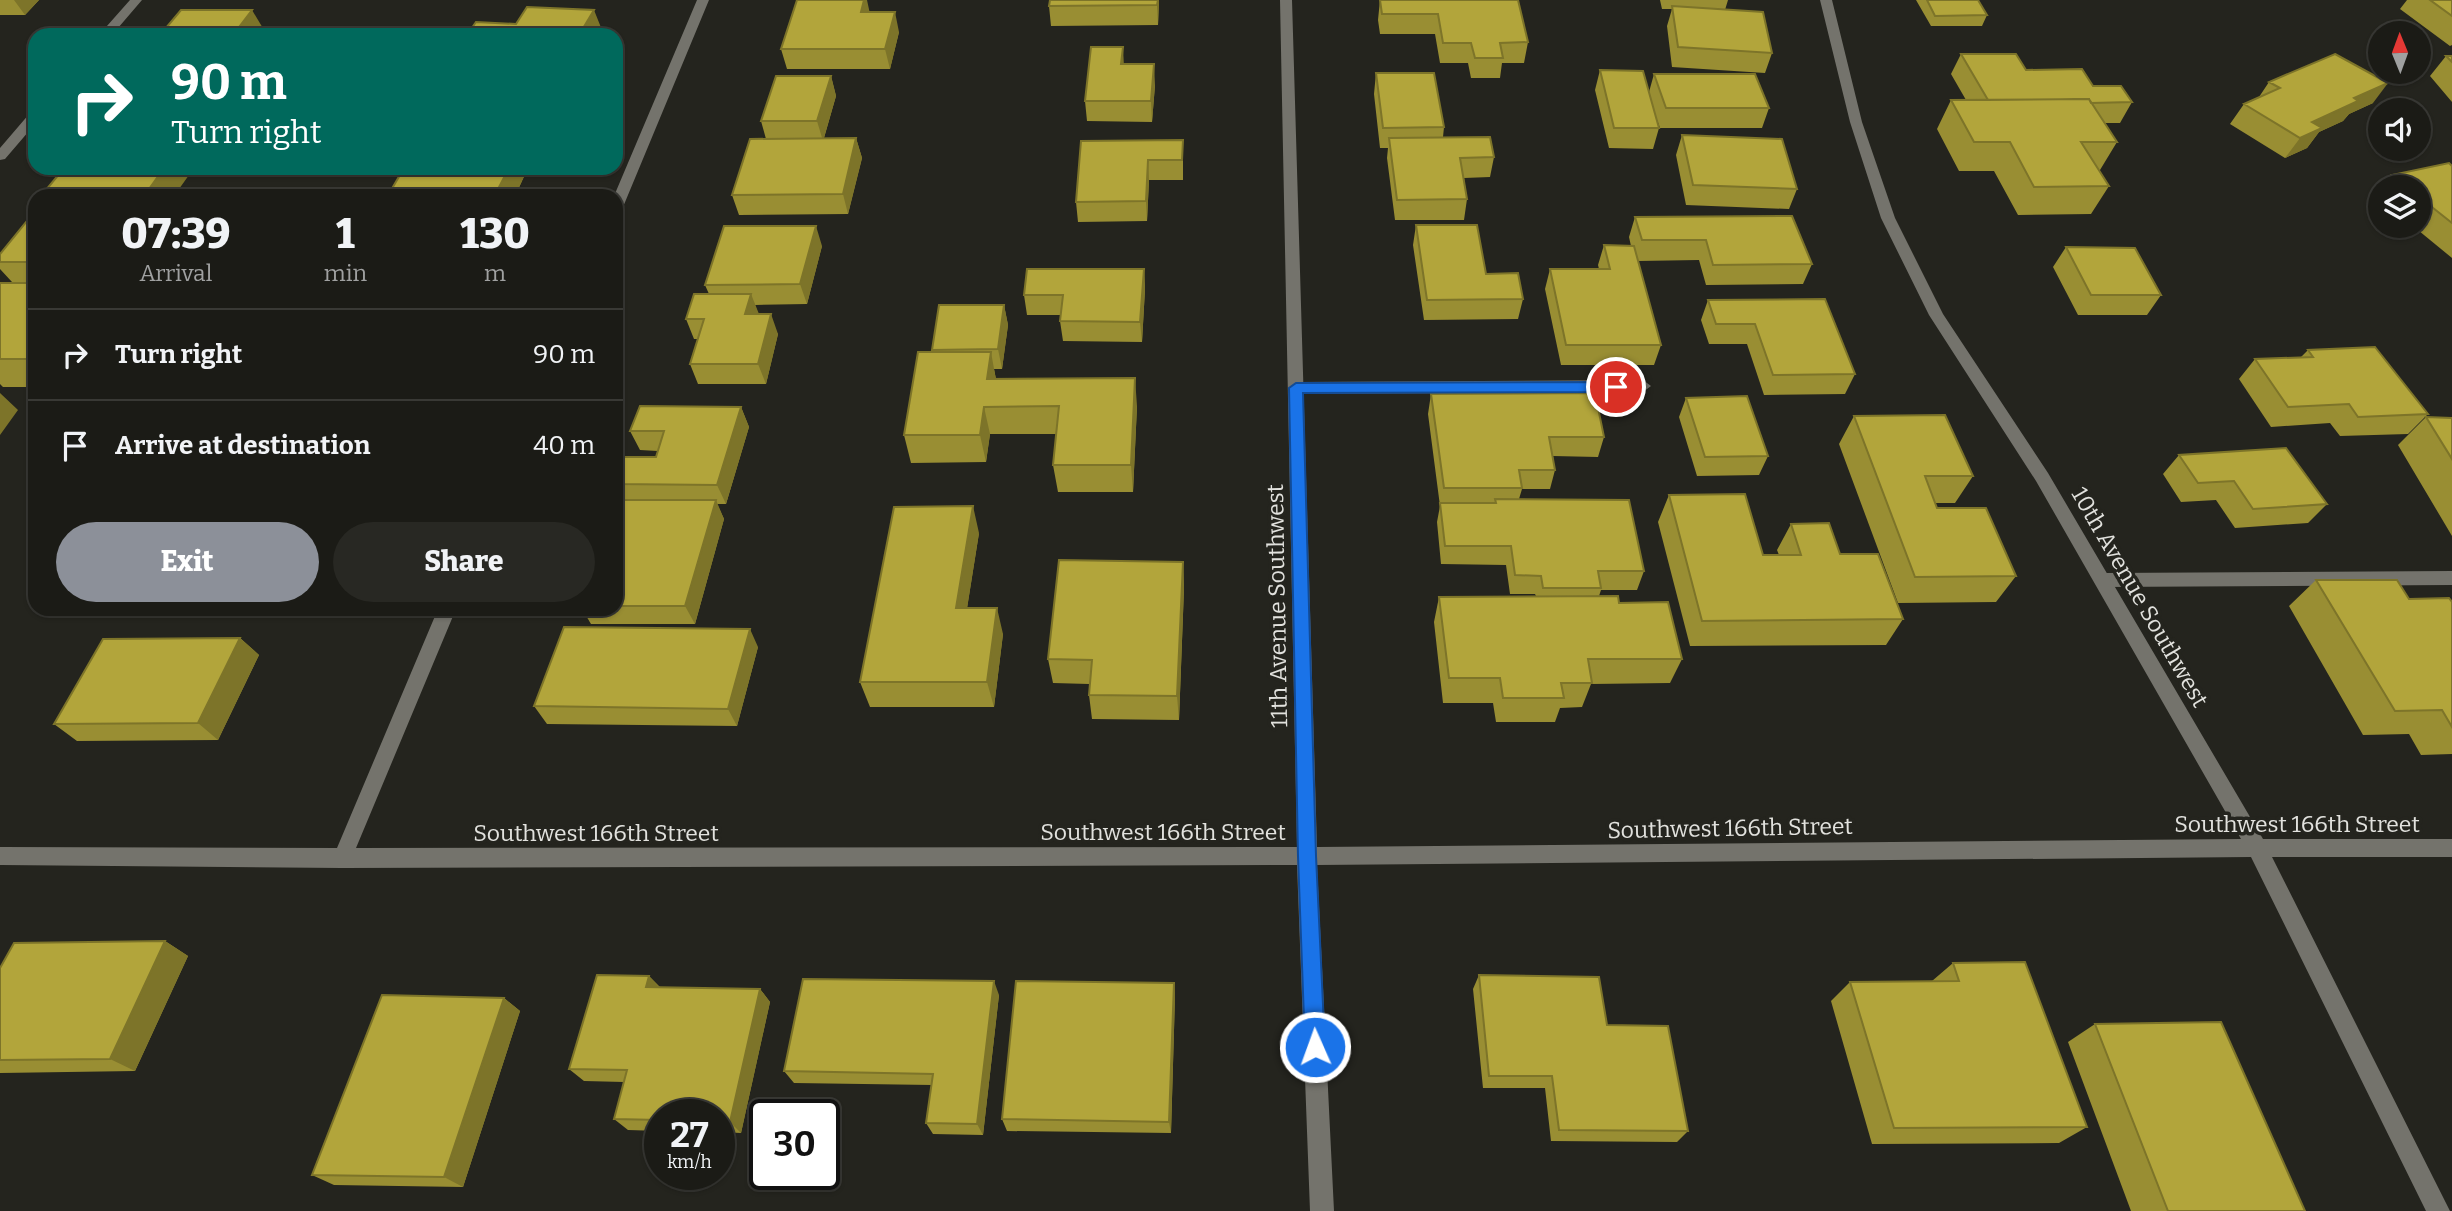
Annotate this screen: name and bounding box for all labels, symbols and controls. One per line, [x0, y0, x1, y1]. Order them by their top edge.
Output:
north arrow [2368, 21, 2431, 84]
map controls [2368, 21, 2431, 238]
text: 90 m [171, 53, 287, 112]
icon: right [56, 56, 147, 147]
button: sound [2368, 98, 2431, 161]
text: Turn right [171, 113, 322, 151]
button: layers [2368, 175, 2431, 238]
text: 07:39 [121, 209, 230, 259]
text: 1 [336, 209, 355, 259]
text: 130 [460, 209, 530, 259]
text: Arrival [139, 259, 212, 287]
text: min [324, 259, 367, 287]
text: m [484, 259, 506, 287]
icon: right [56, 336, 94, 374]
text: Turn right [115, 339, 242, 370]
text: 90 m [533, 339, 595, 370]
pin [1586, 357, 1646, 417]
icon: arrive [1597, 368, 1635, 406]
icon: arrive [56, 427, 94, 465]
text: Arrive at destination [115, 430, 370, 461]
text: 40 m [533, 430, 595, 461]
street label: 10th Avenue Southwest [2066, 482, 2214, 712]
street label: 11th Avenue Southwest [1261, 484, 1293, 728]
button: Exit [56, 522, 319, 602]
button: Share [333, 522, 595, 602]
street label: Southwest 166th Street [2174, 810, 2420, 838]
street label: Southwest 166th Street [1607, 812, 1853, 844]
street label: Southwest 166th Street [1040, 818, 1286, 846]
street label: Southwest 166th Street [473, 819, 719, 847]
position arrow [1278, 1010, 1352, 1084]
speed limit sign: 30 [749, 1099, 840, 1190]
text: 27 [670, 1114, 709, 1156]
text: km/h [667, 1151, 712, 1173]

